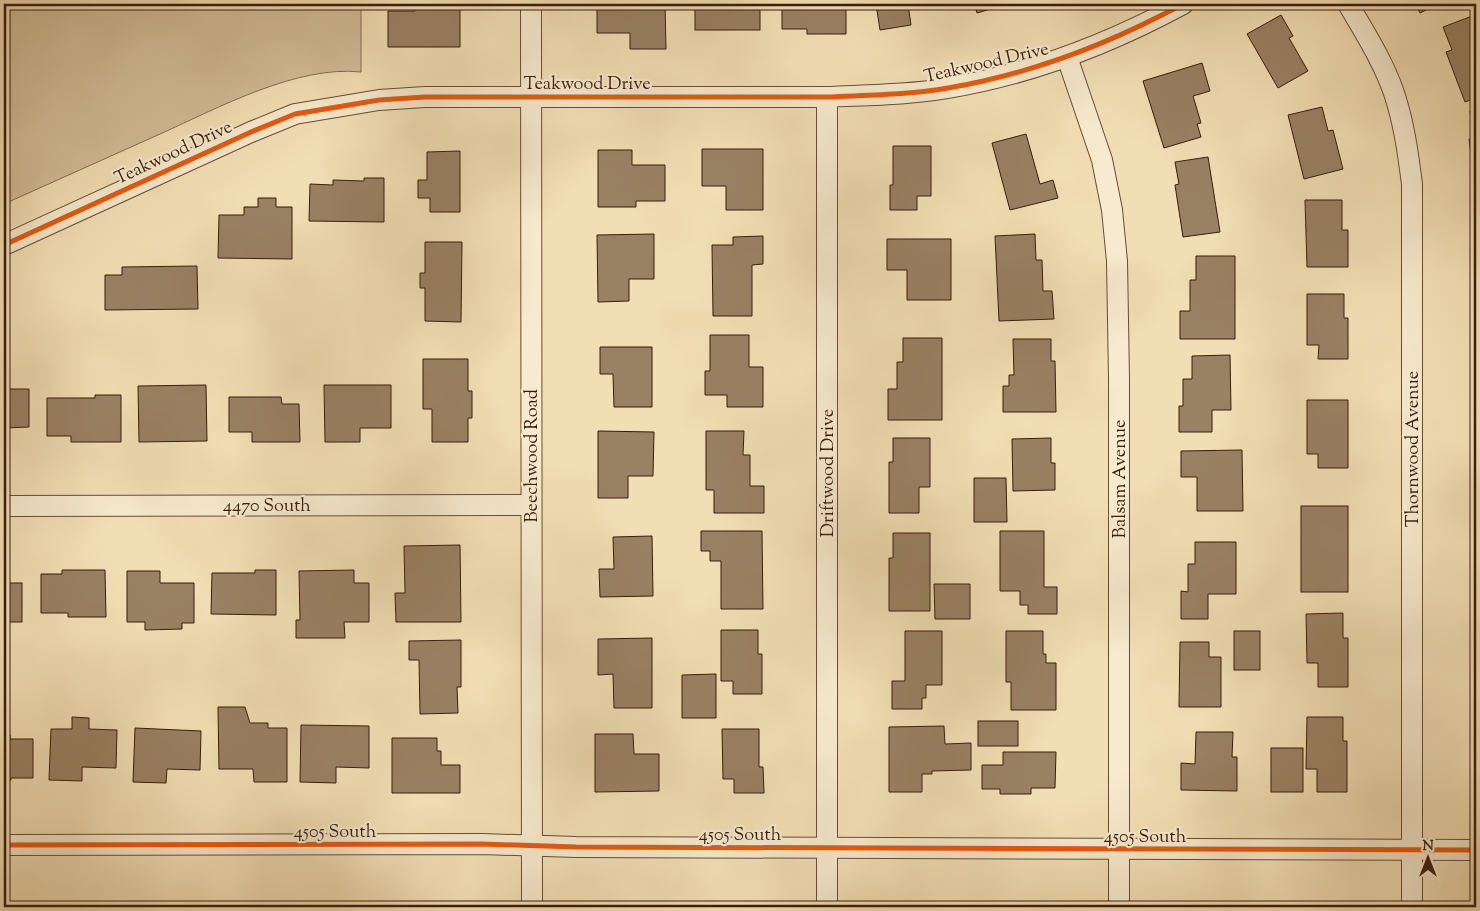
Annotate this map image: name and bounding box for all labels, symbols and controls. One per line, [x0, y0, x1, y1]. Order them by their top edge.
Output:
street label: Teakwood Drive [922, 37, 1051, 91]
street label: Teakwood Drive [523, 72, 651, 98]
street label: Teakwood Drive [111, 115, 237, 192]
street label: Thornwood Avenue [1401, 371, 1427, 527]
street label: Beechwood Road [520, 389, 546, 523]
street label: Driftwood Drive [816, 409, 842, 537]
street label: Balsam Avenue [1108, 420, 1134, 538]
street label: 4470 South [223, 494, 311, 520]
street label: 4505 South [294, 820, 377, 846]
street label: 4505 South [699, 823, 782, 849]
street label: 4505 South [1104, 825, 1187, 851]
north arrow [1402, 834, 1452, 884]
text: N [1422, 837, 1434, 857]

